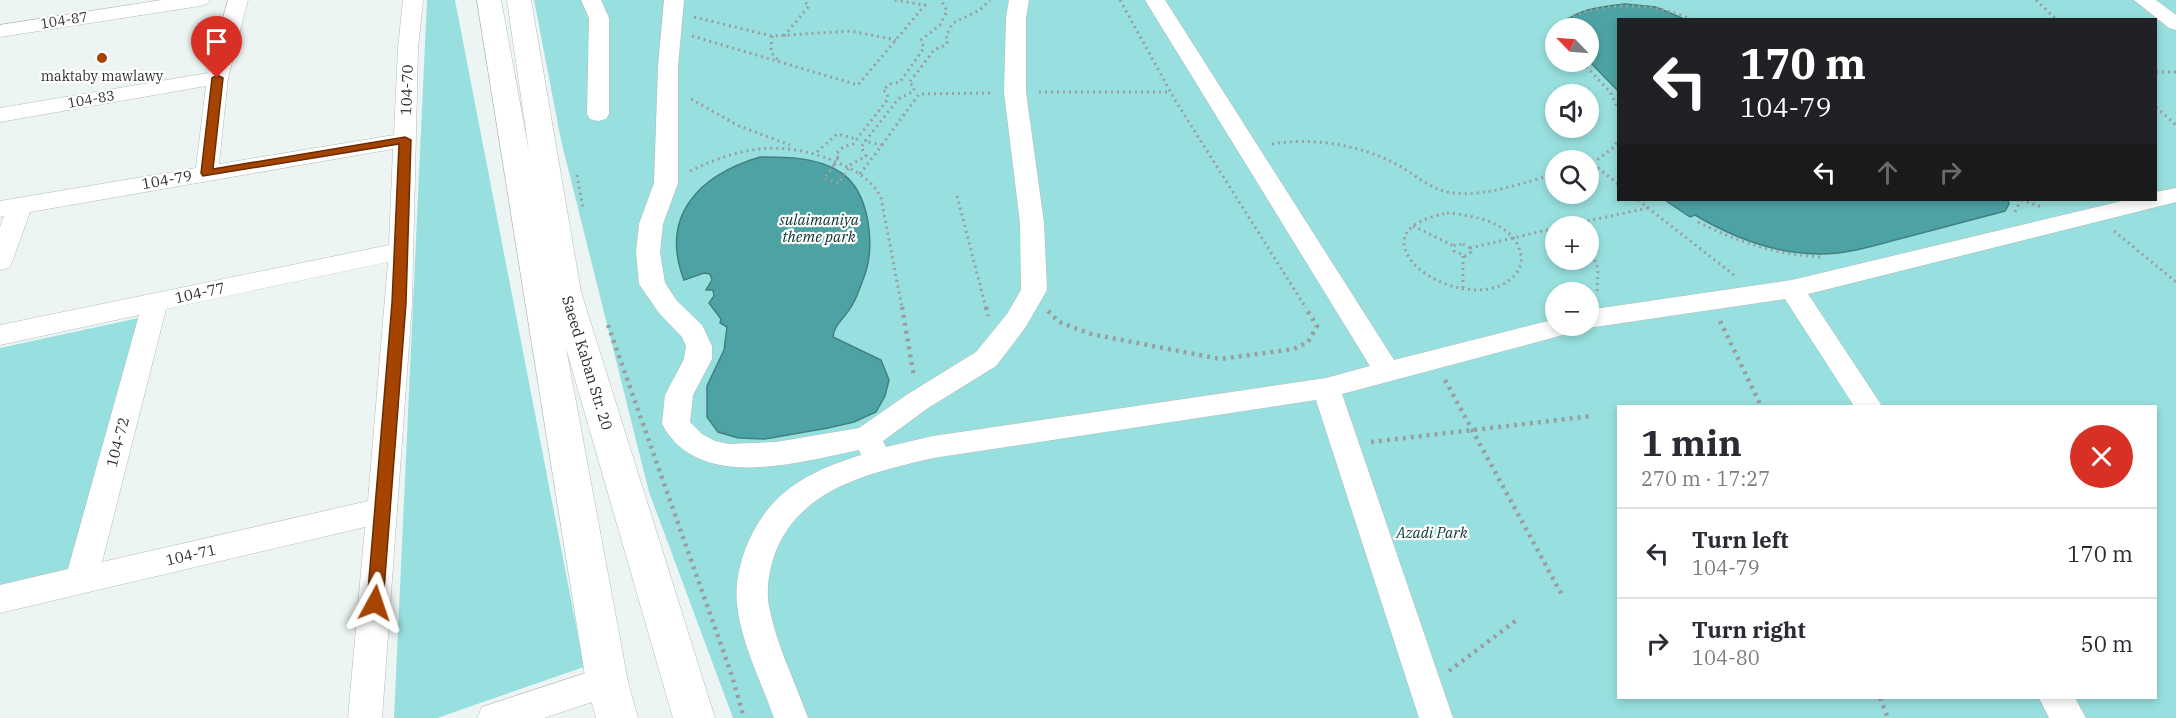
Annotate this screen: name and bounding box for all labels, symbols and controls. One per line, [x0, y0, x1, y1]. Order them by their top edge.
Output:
street label: 104-87 [39, 7, 89, 33]
pin [191, 16, 242, 78]
north arrow [1545, 18, 1599, 72]
map controls [1545, 18, 1599, 336]
icon: arrive [200, 25, 233, 58]
text: 170 m [1740, 36, 1866, 91]
icon: left [1641, 42, 1719, 120]
marker: maktaby mawlawy [95, 51, 109, 65]
street label: 104-70 [396, 64, 417, 116]
place label: maktaby mawlawy [41, 67, 164, 85]
button: sound [1545, 84, 1599, 138]
street label: 104-83 [66, 86, 116, 112]
text: 104-79 [1740, 89, 1832, 124]
button: search [1545, 150, 1599, 204]
icon: left [1808, 156, 1841, 189]
icon: ahead [1871, 156, 1904, 189]
icon: right [1934, 156, 1967, 189]
street label: 104-79 [140, 166, 194, 193]
park label: sulaimaniya theme park [779, 210, 860, 246]
button: + [1545, 216, 1599, 270]
street label: 104-77 [173, 278, 227, 307]
button: − [1545, 282, 1599, 336]
street label: Saeed Kaban Str. 20 [558, 293, 617, 432]
street label: 104-72 [102, 415, 133, 469]
text: 1 min [1641, 419, 1742, 466]
button: close [2070, 425, 2133, 488]
text: 270 m · 17:27 [1641, 465, 1770, 492]
park label: Azadi Park [1395, 523, 1468, 542]
text: Turn left [1692, 525, 1788, 554]
icon: left [1641, 537, 1674, 570]
text: 170 m [2067, 539, 2133, 568]
street label: 104-71 [164, 540, 218, 569]
text: 104-79 [1692, 554, 1760, 581]
position arrow [343, 571, 407, 635]
text: Turn right [1692, 615, 1806, 644]
icon: right [1641, 627, 1674, 660]
text: 50 m [2081, 629, 2133, 658]
text: 104-80 [1692, 644, 1760, 671]

